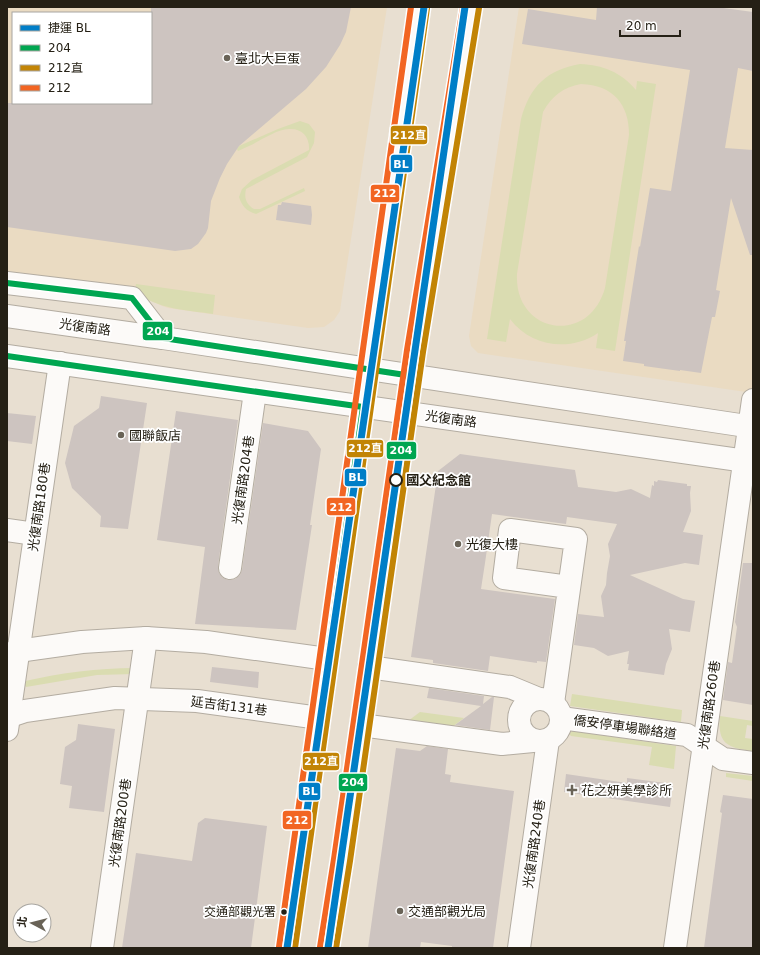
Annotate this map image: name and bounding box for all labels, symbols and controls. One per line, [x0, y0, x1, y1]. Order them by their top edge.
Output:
legend [12, 12, 152, 104]
scale bar [620, 12, 680, 38]
text: 20 m [626, 19, 657, 33]
text: 捷運 BL [48, 21, 91, 35]
text: 204 [48, 41, 71, 55]
place label: 臺北大巨蛋 [235, 51, 300, 66]
marker: 臺北大巨蛋 [222, 53, 232, 63]
text: 212直 [48, 61, 83, 75]
text: 212 [48, 81, 71, 95]
line badge: 212直 [390, 125, 428, 145]
text: 212直 [392, 129, 426, 142]
line badge: BL [390, 154, 413, 173]
text: BL [393, 158, 409, 171]
line badge: 212 [370, 184, 400, 203]
text: 212 [374, 187, 396, 200]
street label: 光復南路 [58, 316, 112, 338]
line badge: 204 [142, 321, 173, 341]
text: 204 [147, 325, 170, 338]
street label: 光復南路 [424, 408, 478, 430]
place label: 國聯飯店 [129, 428, 181, 443]
marker: 國聯飯店 [116, 430, 126, 440]
street label: 光復南路204巷 [229, 434, 257, 526]
line badge: 212直 [346, 439, 384, 458]
line badge: 204 [386, 441, 417, 460]
text: 212直 [348, 442, 382, 455]
text: 204 [390, 444, 413, 457]
street label: 光復南路180巷 [25, 461, 53, 553]
line badge: BL [344, 468, 367, 487]
text: BL [348, 471, 364, 484]
marker: 國父紀念館 [389, 473, 403, 487]
place label: 國父紀念館 [406, 473, 471, 488]
line badge: 212 [326, 497, 356, 516]
text: 212 [330, 501, 352, 514]
place label: 光復大樓 [466, 537, 518, 552]
marker: 光復大樓 [453, 539, 463, 549]
street label: 光復南路260巷 [695, 659, 723, 751]
street label: 延吉街131巷 [190, 694, 268, 718]
street label: 僑安停車場聯絡道 [572, 712, 678, 742]
line badge: 212直 [302, 752, 340, 771]
text: 212直 [304, 755, 338, 768]
line badge: 204 [338, 773, 368, 792]
text: 204 [342, 776, 365, 789]
street label: 光復南路200巷 [106, 777, 134, 869]
line badge: BL [298, 782, 321, 801]
place label: 花之妍美學診所 [581, 783, 672, 798]
marker: 花之妍美學診所 [566, 784, 578, 796]
text: BL [302, 785, 318, 798]
street label: 光復南路240巷 [520, 798, 548, 890]
line badge: 212 [282, 810, 312, 830]
text: 212 [286, 814, 308, 827]
north arrow [12, 903, 52, 943]
place label: 交通部觀光局 [408, 904, 486, 919]
place label: 交通部觀光署 [204, 905, 276, 919]
marker: 交通部觀光局 [395, 906, 405, 916]
marker: 交通部觀光署 [279, 907, 289, 917]
text: 北 [15, 916, 30, 928]

